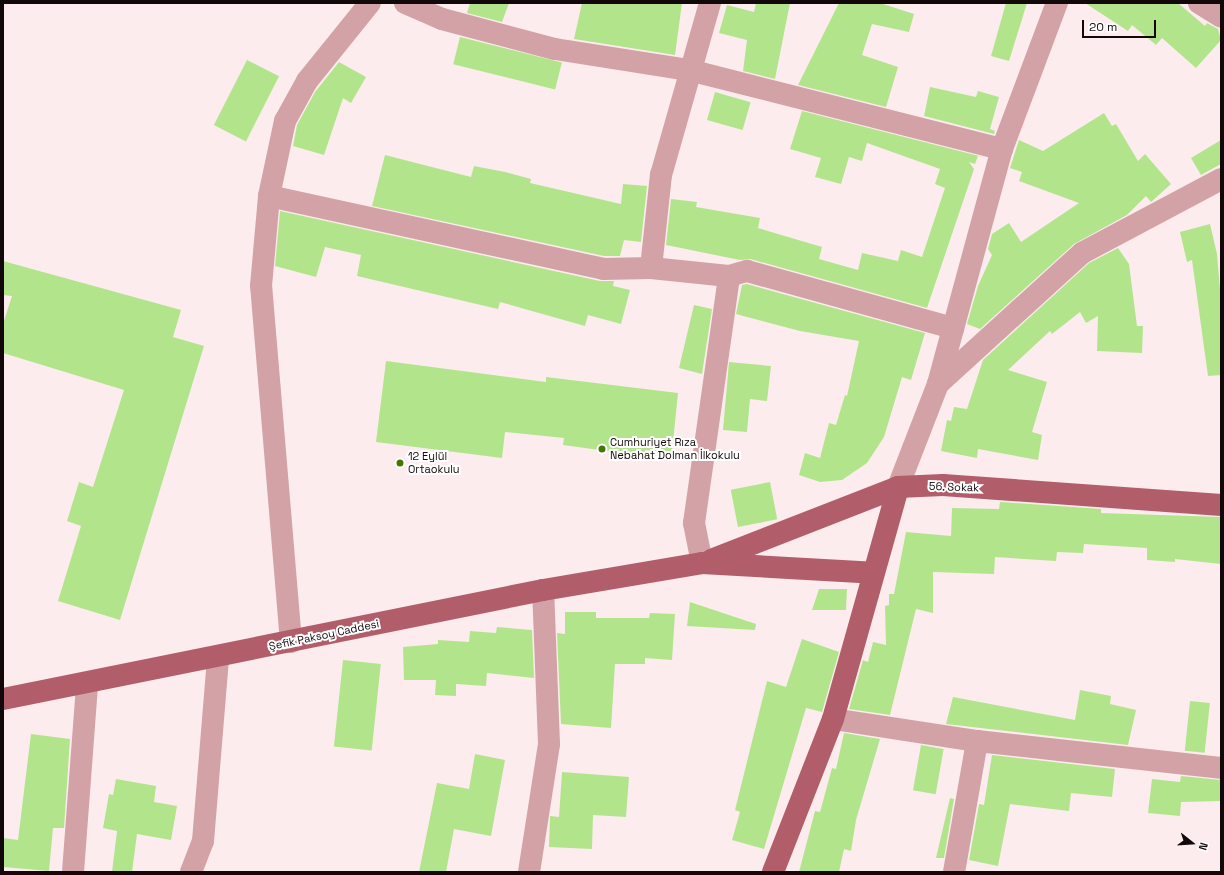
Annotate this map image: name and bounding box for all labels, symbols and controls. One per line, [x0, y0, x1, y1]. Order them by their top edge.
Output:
scale bar [1084, 12, 1158, 38]
text: 20 m [1089, 19, 1117, 35]
place label: Cumhuriyet Rıza Nebahat Dolman İlkokulu [610, 436, 740, 462]
marker: Cumhuriyet Rıza Nebahat Dolman İlkokulu [597, 444, 607, 454]
place label: 12 Eylül Ortaokulu [408, 450, 460, 476]
marker: 12 Eylül Ortaokulu [395, 458, 405, 468]
street label: 56. Sokak [929, 480, 979, 494]
street label: Şefik Paksoy Caddesi [268, 617, 380, 653]
north arrow [1172, 823, 1212, 863]
text: N [1196, 841, 1211, 852]

